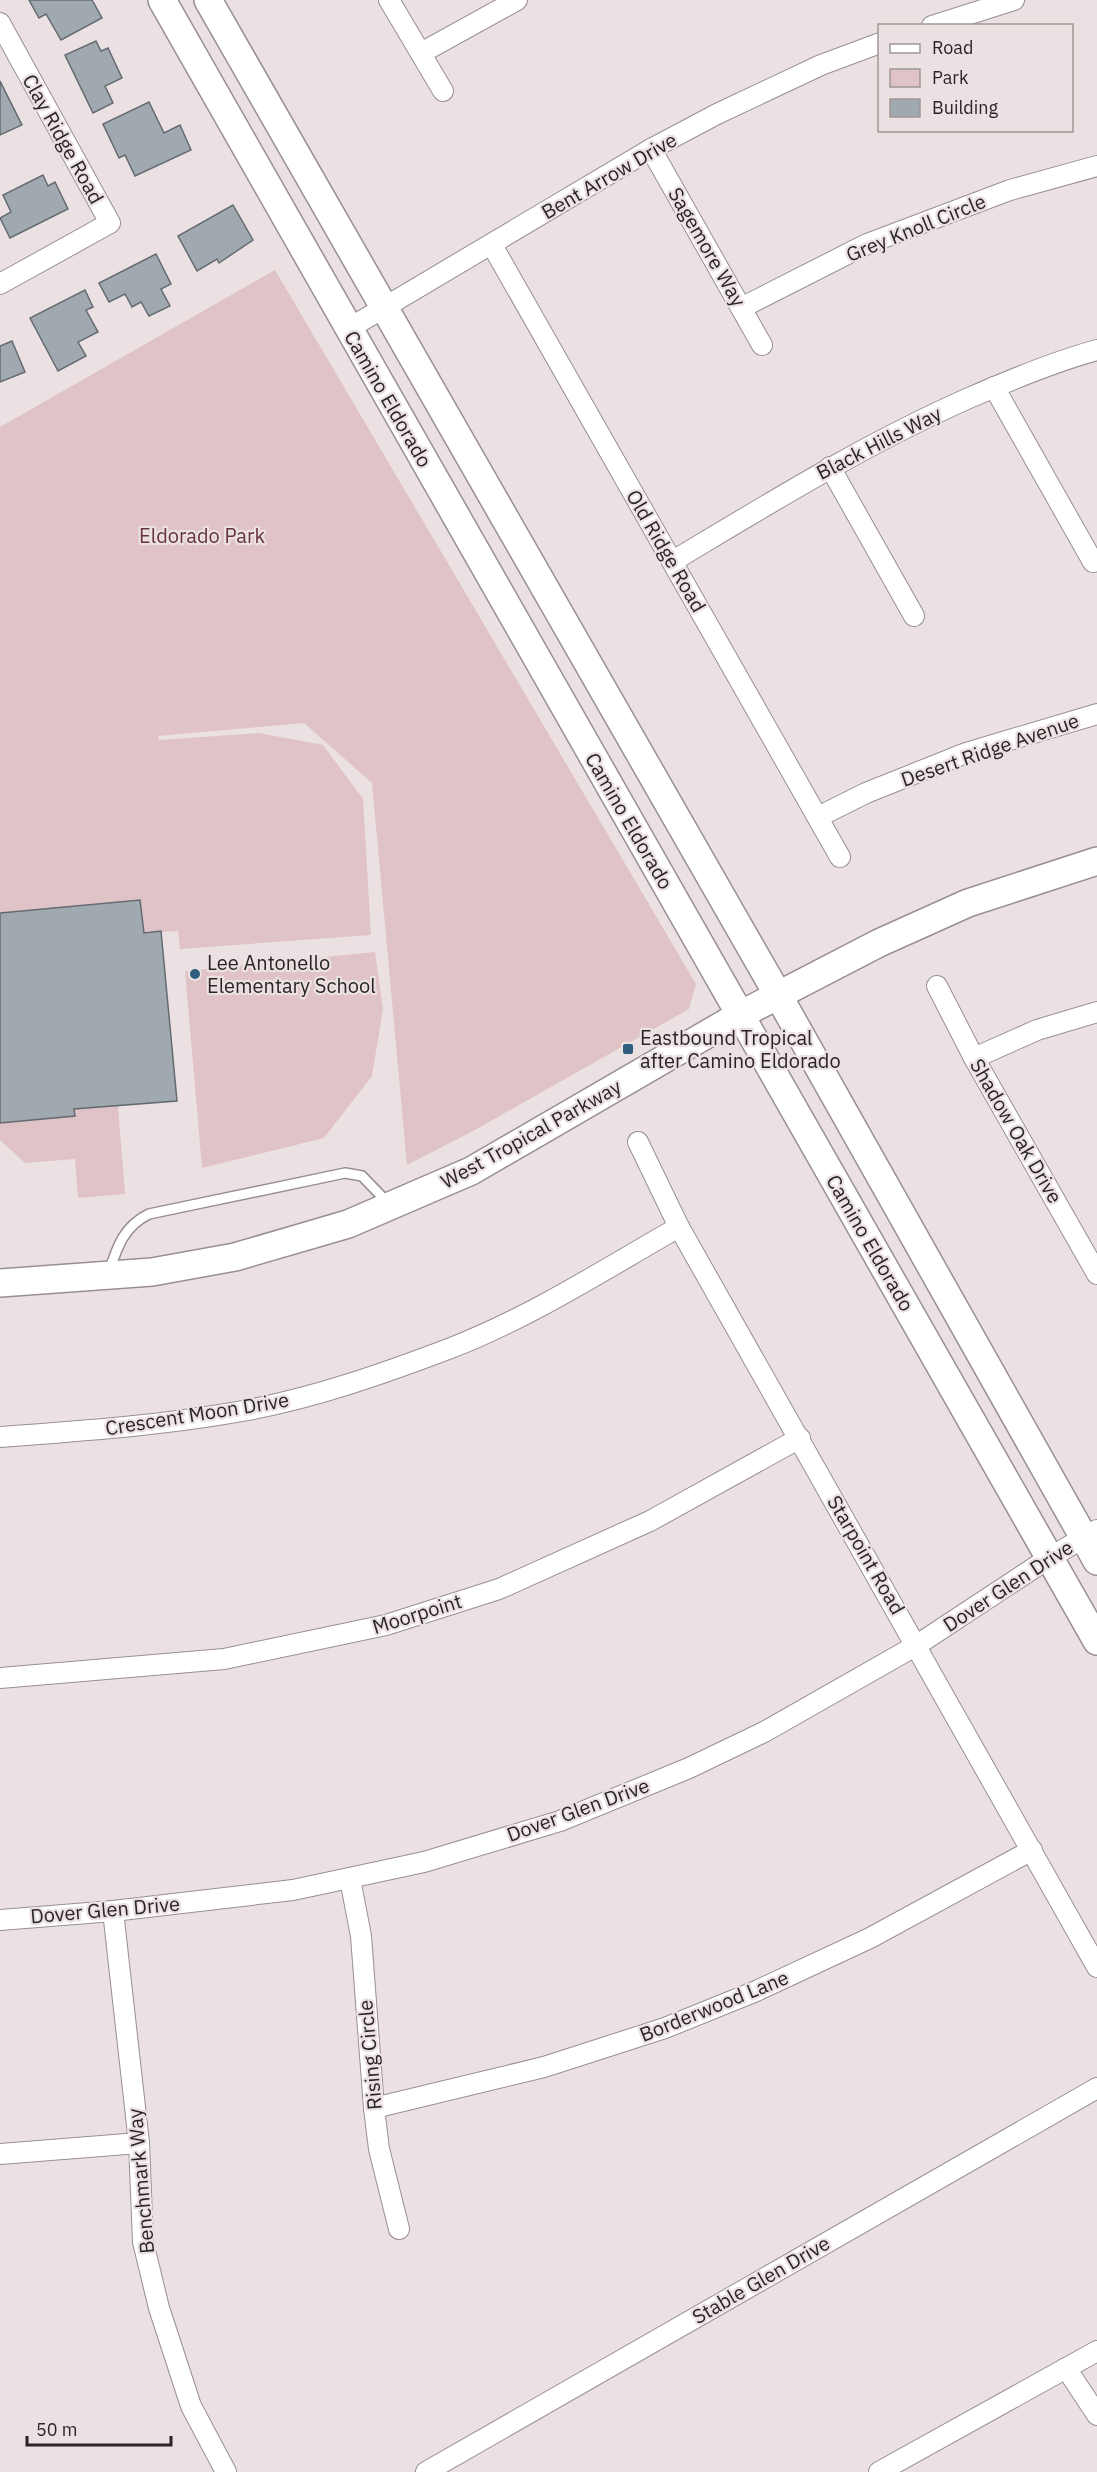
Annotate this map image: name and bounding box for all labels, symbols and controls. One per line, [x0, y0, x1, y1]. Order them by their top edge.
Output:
legend [878, 24, 1073, 132]
text: Road [932, 36, 973, 59]
text: Park [932, 66, 969, 89]
street label: Clay Ridge Road [17, 69, 110, 209]
text: Building [932, 96, 999, 119]
street label: Bent Arrow Drive [536, 126, 681, 225]
street label: Sagemore Way [662, 182, 753, 311]
street label: Grey Knoll Circle [842, 187, 990, 268]
street label: Camino Eldorado [338, 326, 438, 472]
street label: Black Hills Way [812, 399, 946, 486]
street label: Old Ridge Road [620, 484, 712, 617]
park label: Eldorado Park [139, 522, 265, 549]
street label: Desert Ridge Avenue [897, 706, 1082, 793]
street label: Camino Eldorado [579, 748, 679, 894]
place label: Lee Antonello Elementary School [207, 949, 376, 999]
marker: Lee Antonello Elementary School [188, 967, 202, 981]
place label: Eastbound Tropical after Camino Eldorado [640, 1024, 841, 1074]
marker: Eastbound Tropical after Camino Eldorado [621, 1042, 635, 1056]
street label: Shadow Oak Drive [964, 1053, 1069, 1208]
street label: West Tropical Parkway [436, 1073, 626, 1194]
street label: Camino Eldorado [820, 1170, 920, 1316]
street label: Crescent Moon Drive [103, 1386, 291, 1441]
street label: Starpoint Road [821, 1490, 912, 1619]
street label: Dover Glen Drive [937, 1533, 1078, 1638]
street label: Moorpoint [369, 1587, 465, 1640]
street label: Dover Glen Drive [503, 1771, 653, 1848]
street label: Dover Glen Drive [29, 1890, 181, 1929]
street label: Borderwood Lane [635, 1963, 792, 2048]
street label: Rising Circle [351, 1999, 388, 2111]
street label: Benchmark Way [121, 2107, 160, 2255]
street label: Stable Glen Drive [687, 2229, 835, 2330]
scale bar [27, 2409, 171, 2447]
text: 50 m [36, 2418, 78, 2441]

